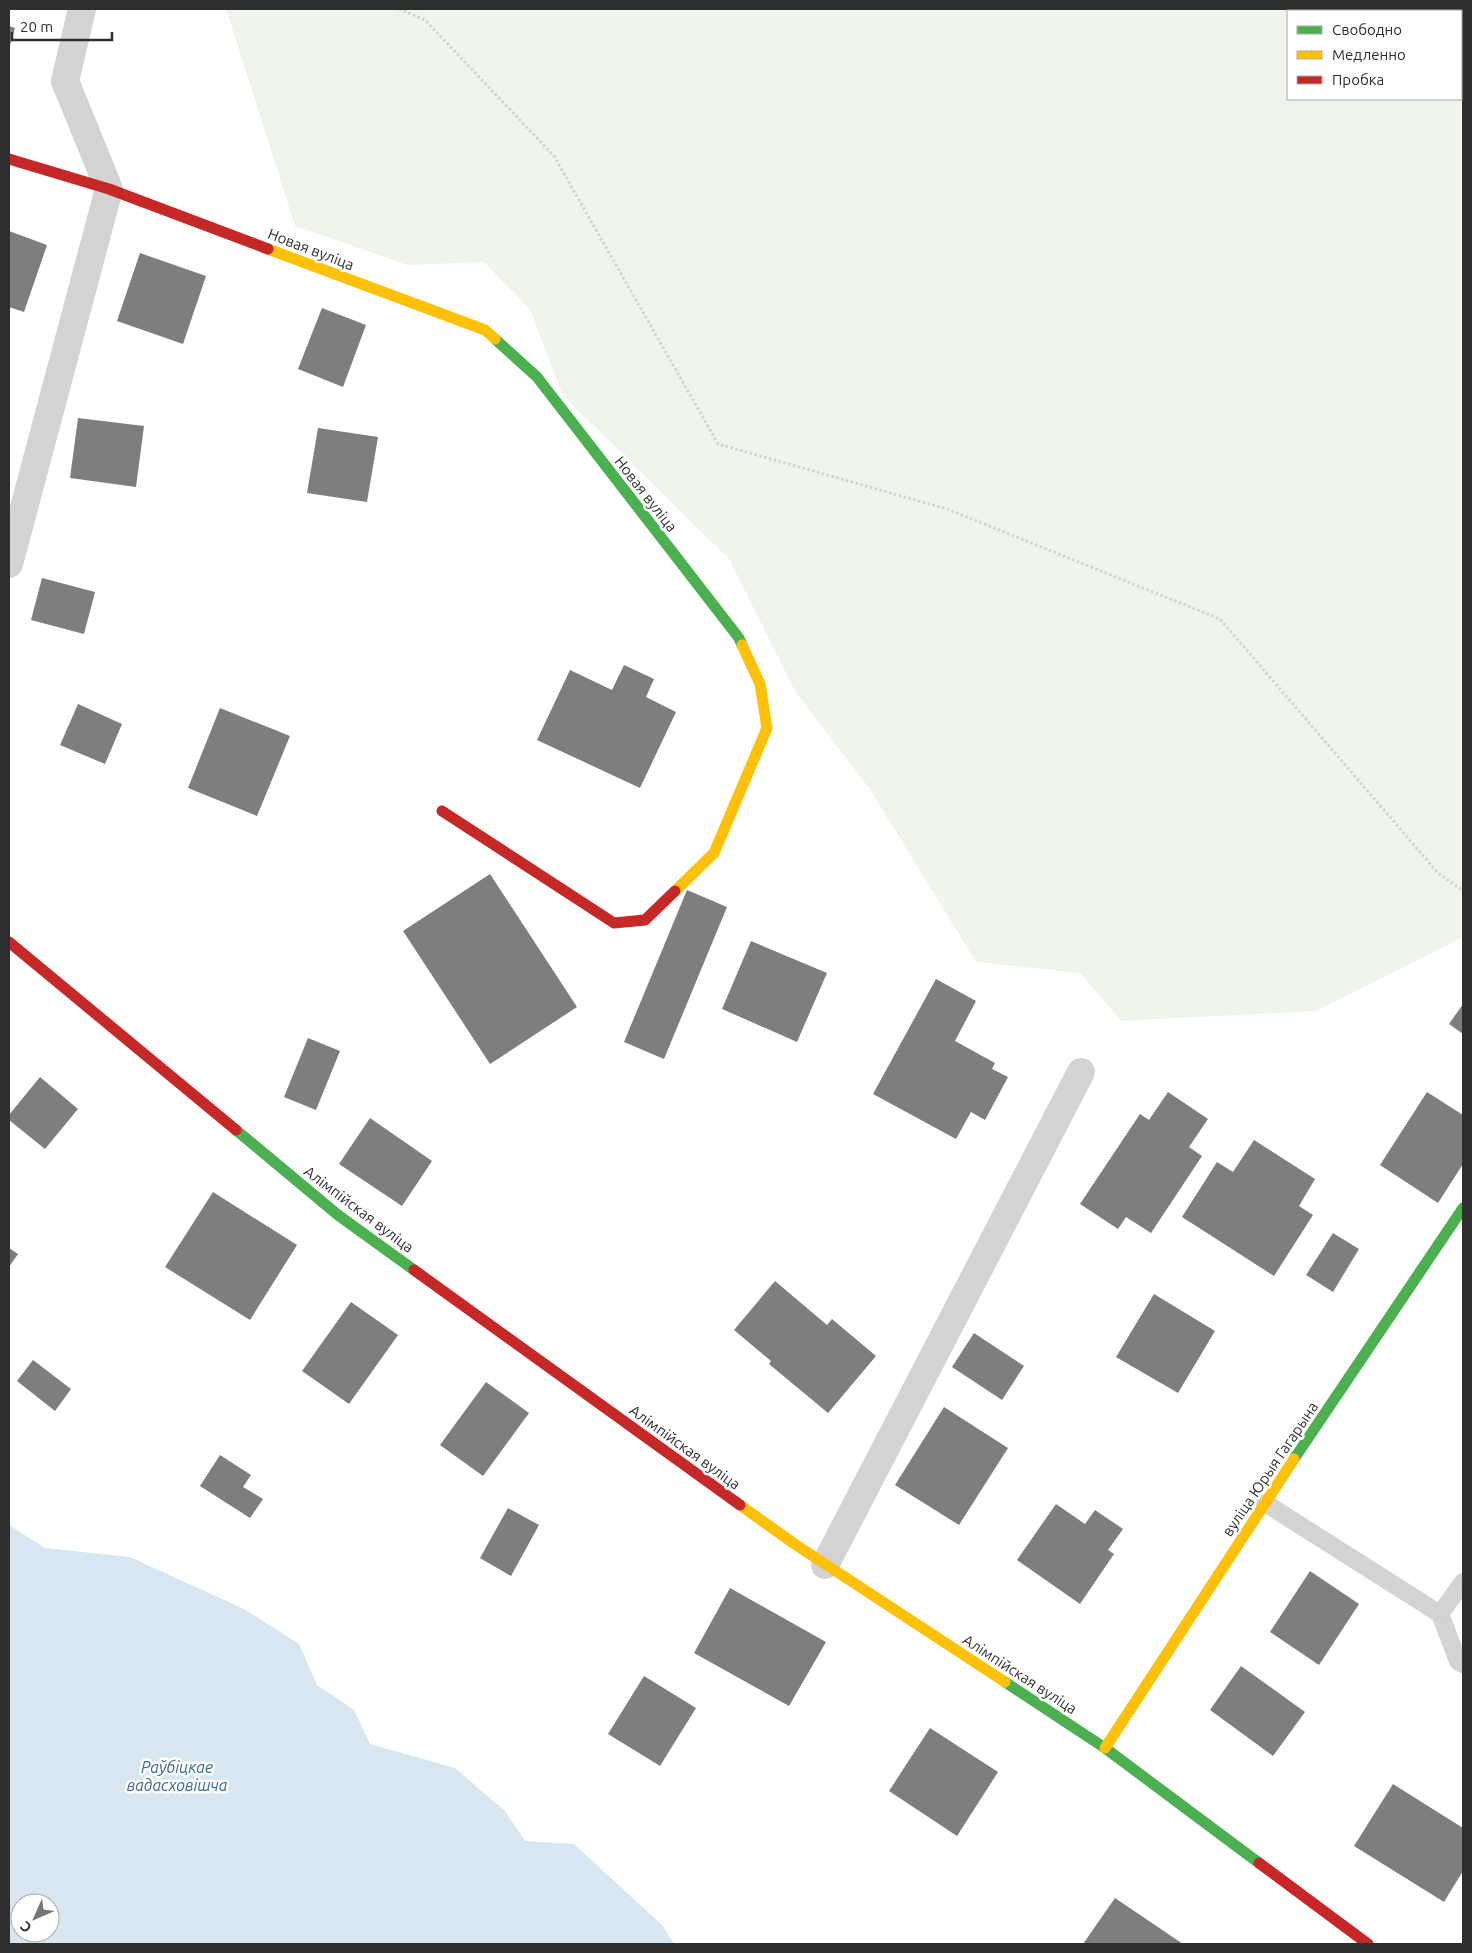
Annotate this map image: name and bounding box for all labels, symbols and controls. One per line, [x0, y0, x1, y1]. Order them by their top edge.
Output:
scale bar [12, 10, 112, 42]
legend [1287, 10, 1462, 100]
text: 20 m [20, 18, 53, 35]
text: Свободно [1332, 21, 1402, 38]
text: Медленно [1332, 46, 1406, 63]
text: Пробка [1332, 71, 1384, 88]
street label: Новая вуліца [266, 225, 356, 273]
street label: Новая вуліца [611, 453, 681, 535]
street label: Алімпійская вуліца [301, 1162, 417, 1256]
street label: вуліца Юрыя Гагарына [1219, 1399, 1321, 1539]
street label: Алімпійская вуліца [626, 1401, 744, 1493]
street label: Алімпійская вуліца [960, 1631, 1080, 1717]
water label: Раўбіцкае вадасховішча [127, 1758, 228, 1794]
north arrow [10, 1893, 60, 1943]
text: С [17, 1918, 35, 1936]

